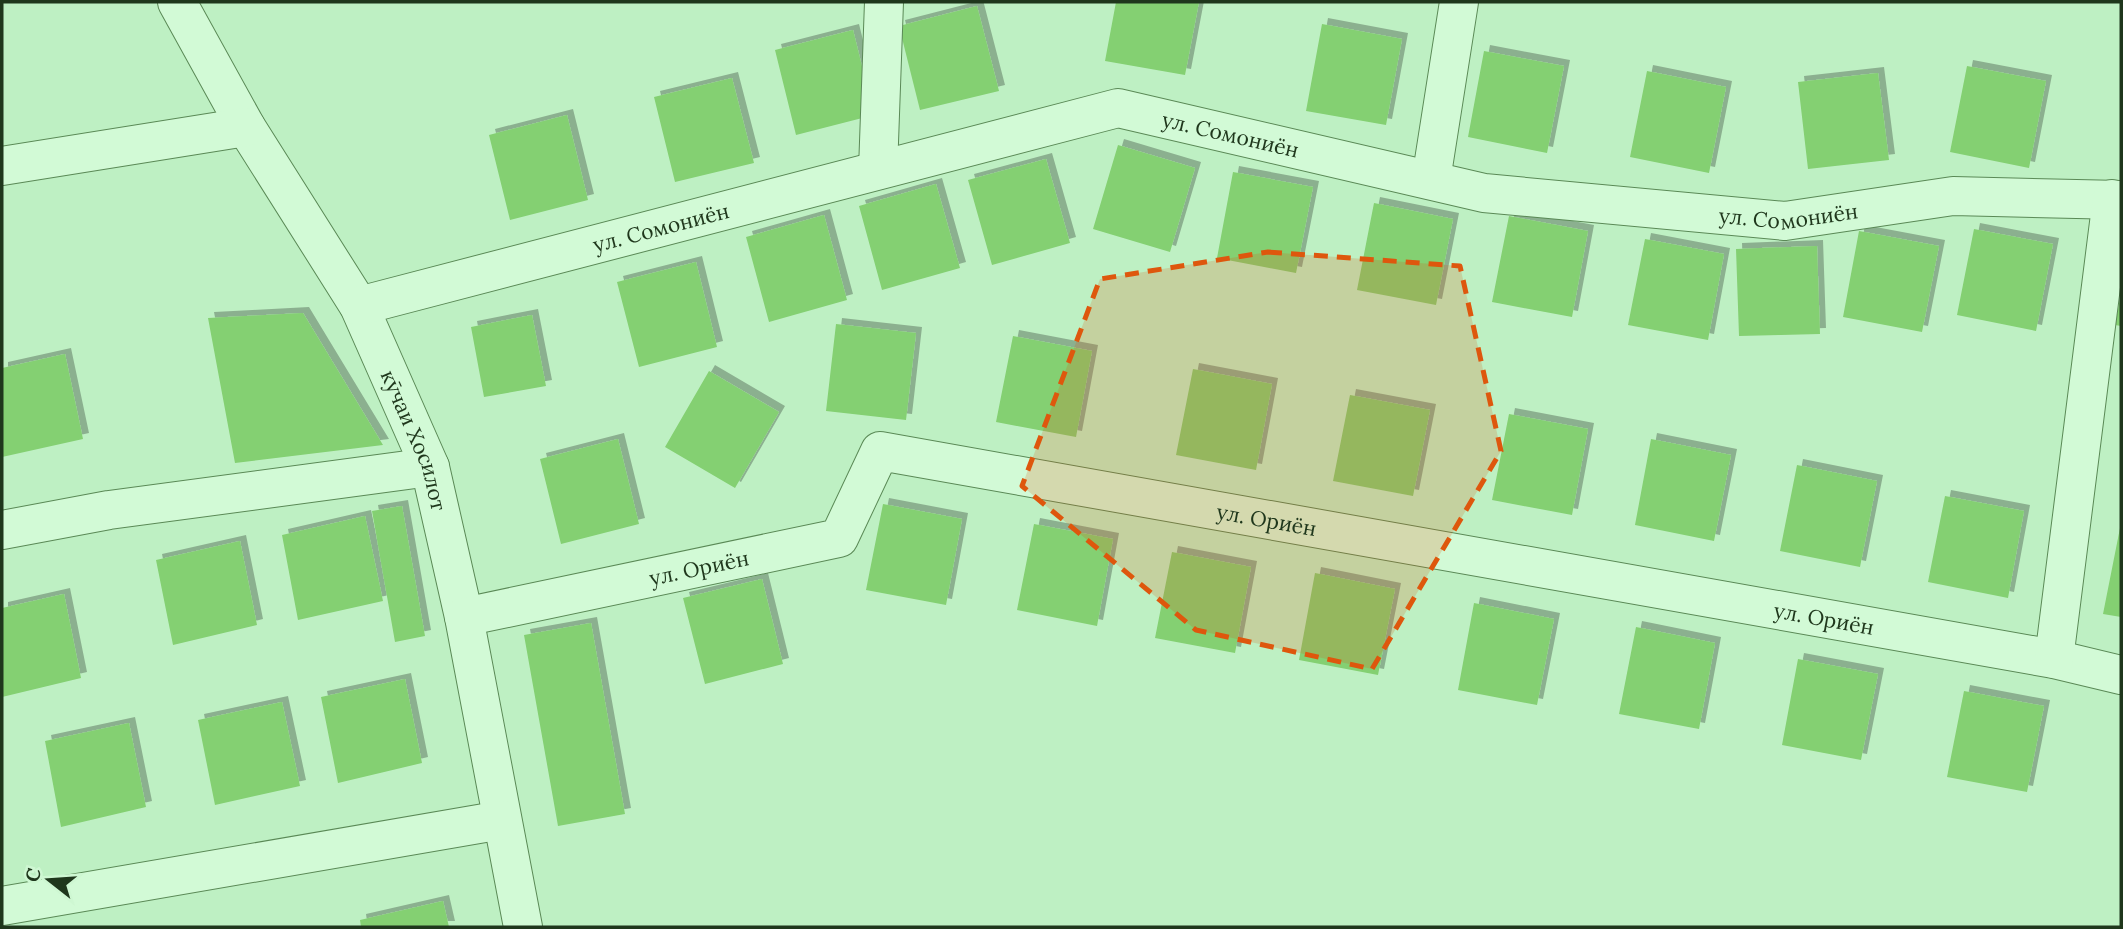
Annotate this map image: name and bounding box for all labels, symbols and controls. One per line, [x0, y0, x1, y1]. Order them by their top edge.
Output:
street label: ул. Сомониён [1160, 105, 1302, 163]
street label: ул. Сомониён [590, 197, 732, 258]
street label: ул. Сомониён [1718, 197, 1860, 235]
street label: кӯчаи Хосилот [375, 366, 453, 513]
street label: ул. Ориён [1214, 497, 1319, 542]
street label: ул. Ориён [647, 544, 751, 591]
street label: ул. Ориён [1772, 596, 1876, 640]
north arrow [14, 845, 84, 915]
text: С [19, 865, 46, 885]

